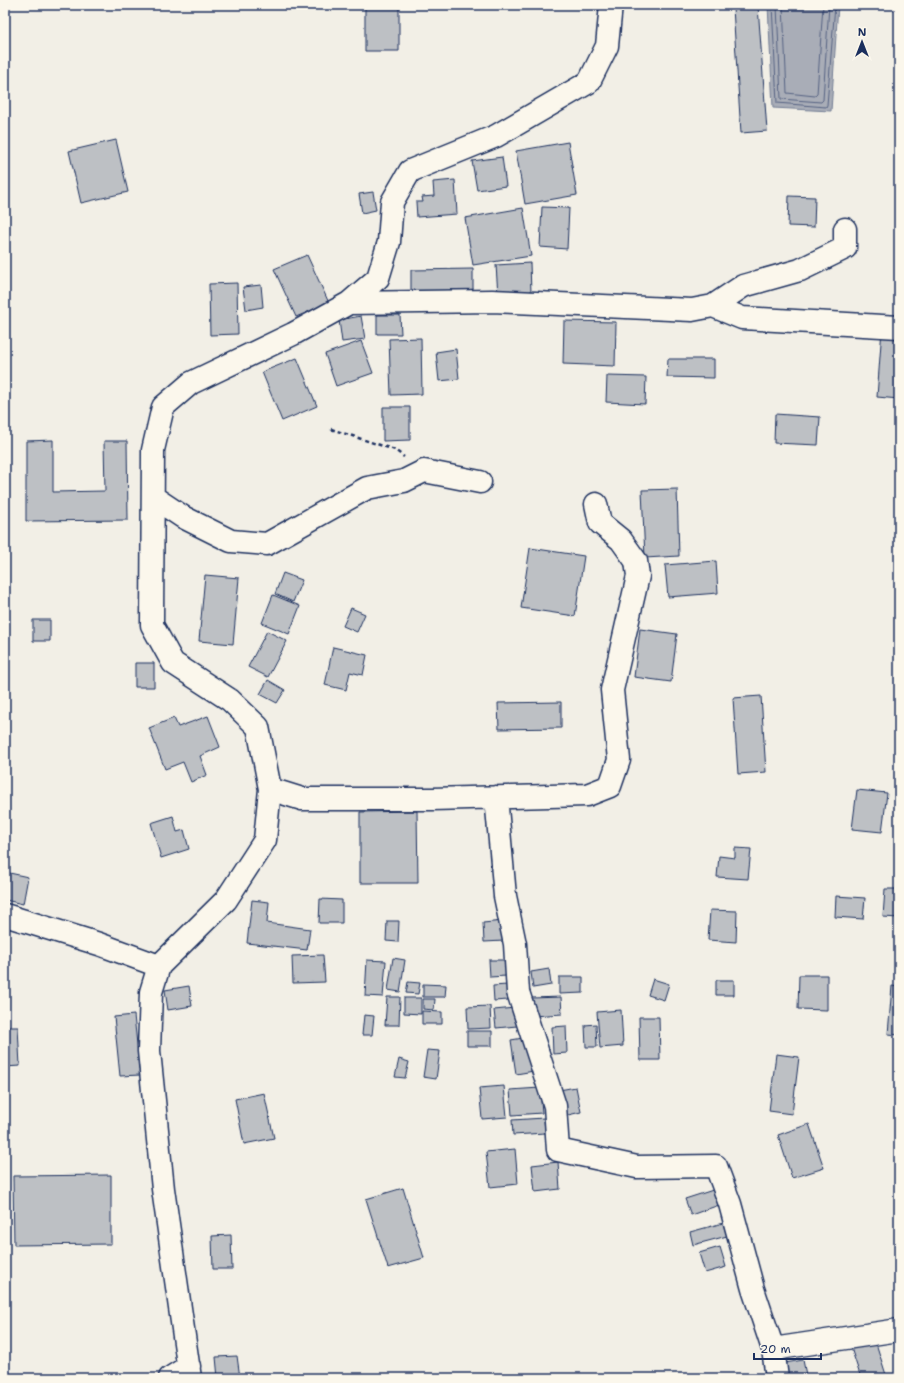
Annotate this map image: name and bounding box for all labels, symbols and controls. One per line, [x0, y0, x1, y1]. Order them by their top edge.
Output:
north arrow [842, 22, 882, 62]
text: N [858, 25, 867, 40]
scale bar [754, 1335, 821, 1361]
text: 20 m [760, 1341, 791, 1357]

